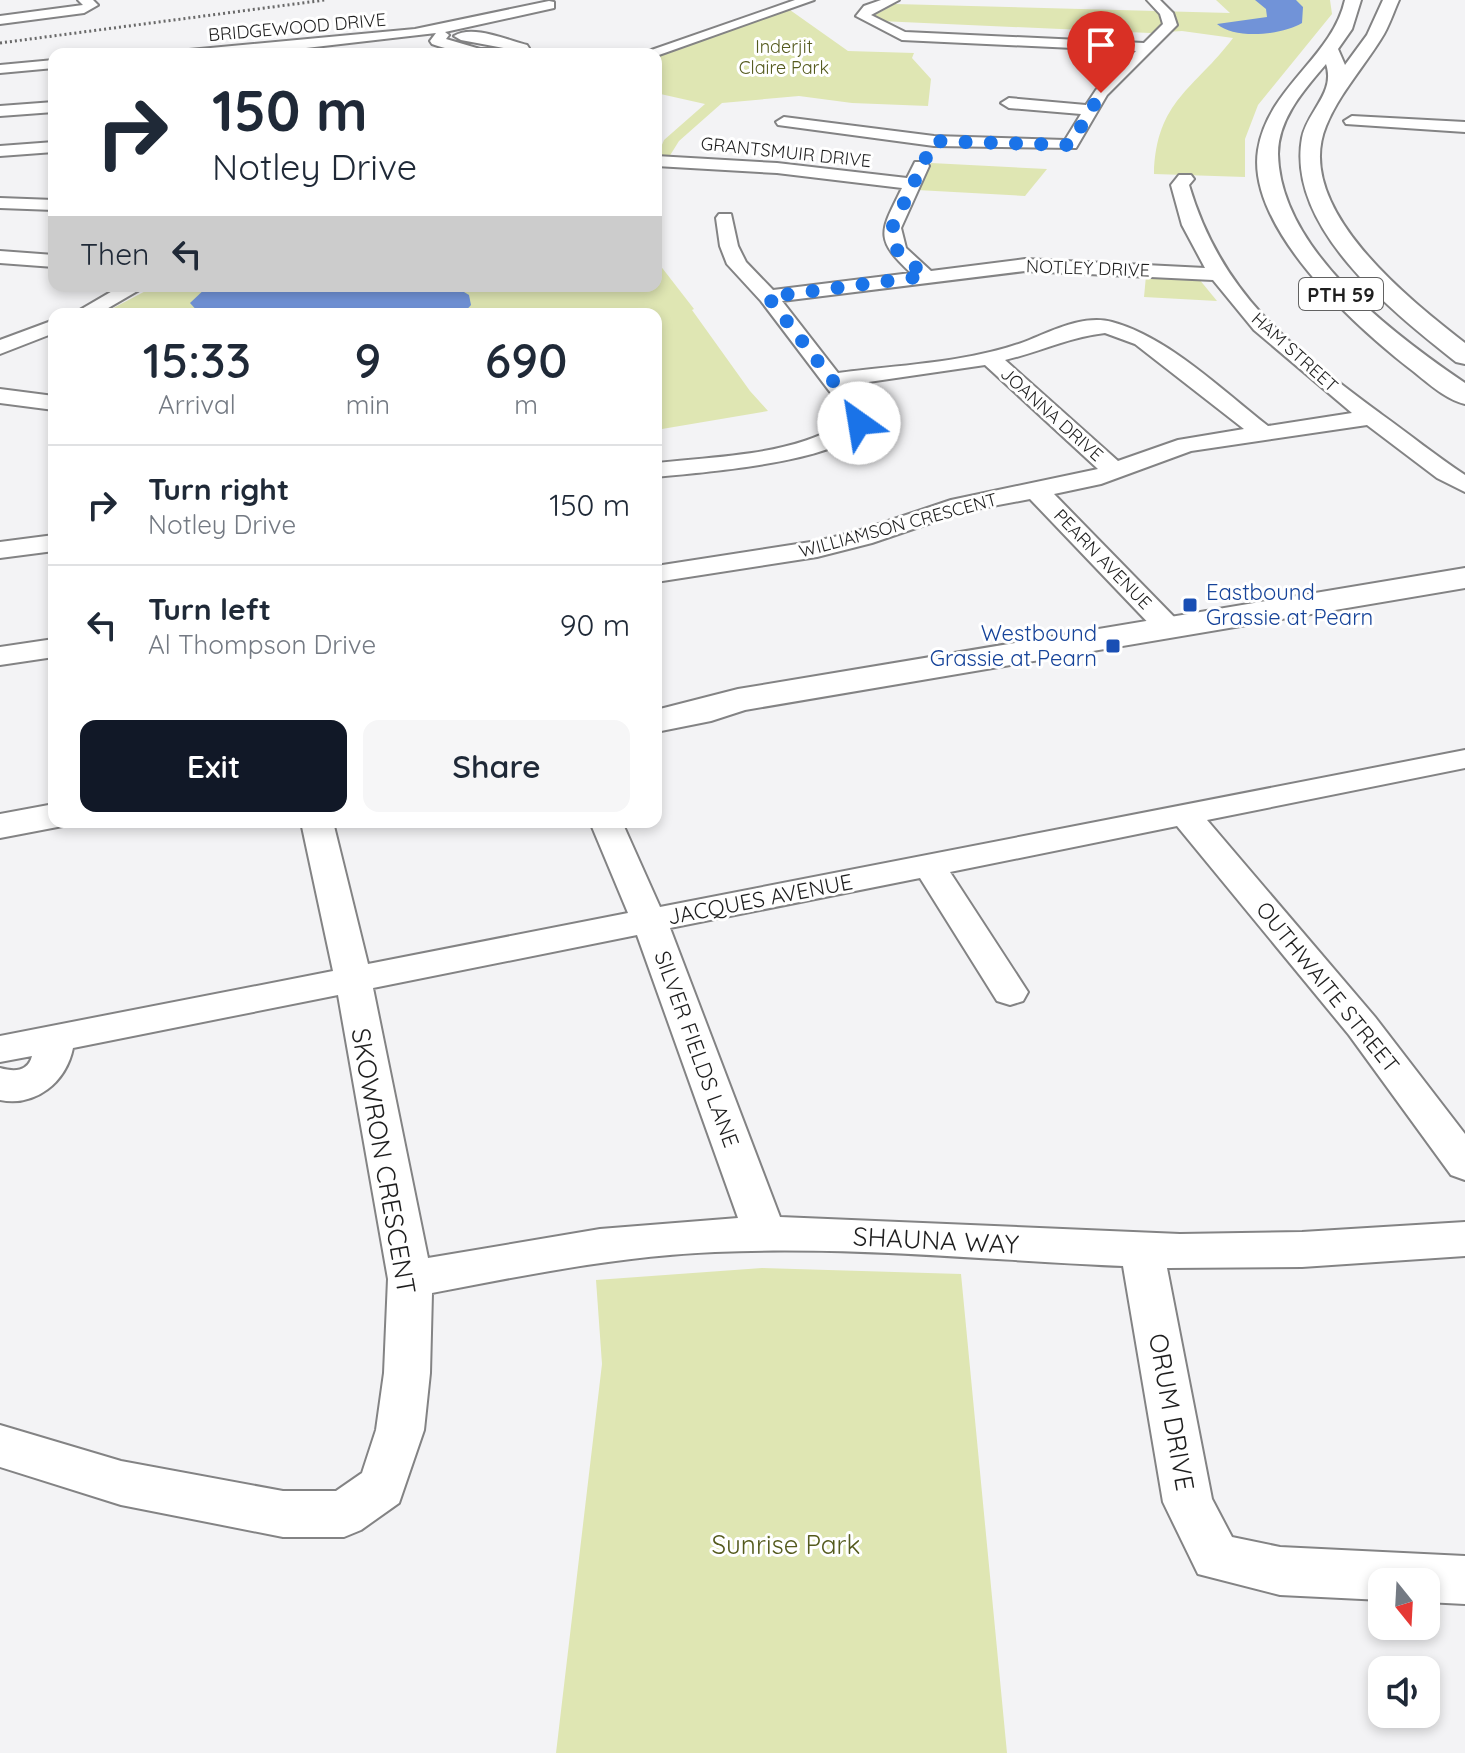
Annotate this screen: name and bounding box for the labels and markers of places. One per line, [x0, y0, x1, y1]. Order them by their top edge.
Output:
pin [1067, 11, 1135, 93]
place label: Eastbound Grassie at Pearn [1206, 578, 1373, 631]
marker: Eastbound Grassie at Pearn [1181, 596, 1199, 614]
place label: Westbound Grassie at Pearn [930, 619, 1097, 672]
marker: Westbound Grassie at Pearn [1104, 637, 1122, 655]

